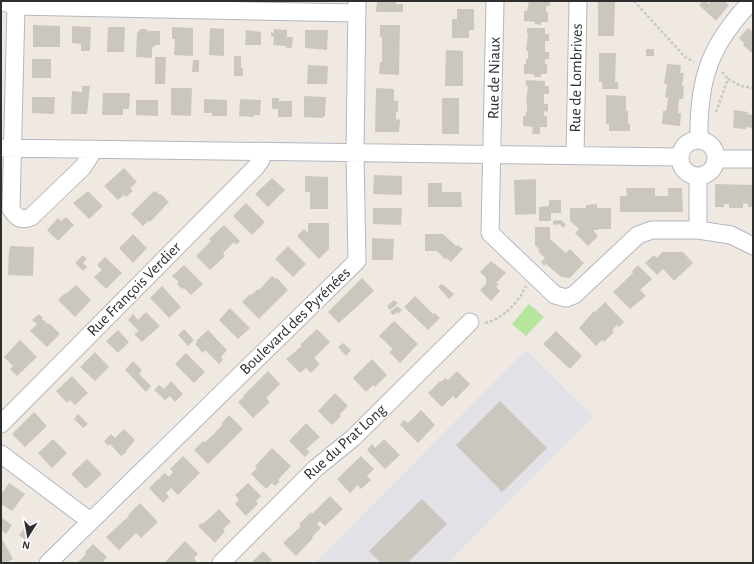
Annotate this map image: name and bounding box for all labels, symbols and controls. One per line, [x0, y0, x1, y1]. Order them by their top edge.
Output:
street label: Rue de Lombrives [567, 23, 585, 133]
street label: Rue de Niaux [485, 37, 503, 119]
street label: Rue François Verdier [84, 238, 185, 339]
street label: Boulevard des Pyrénées [237, 264, 354, 378]
street label: Rue du Prat Long [301, 401, 389, 483]
north arrow [8, 516, 48, 556]
text: N [21, 539, 31, 551]

